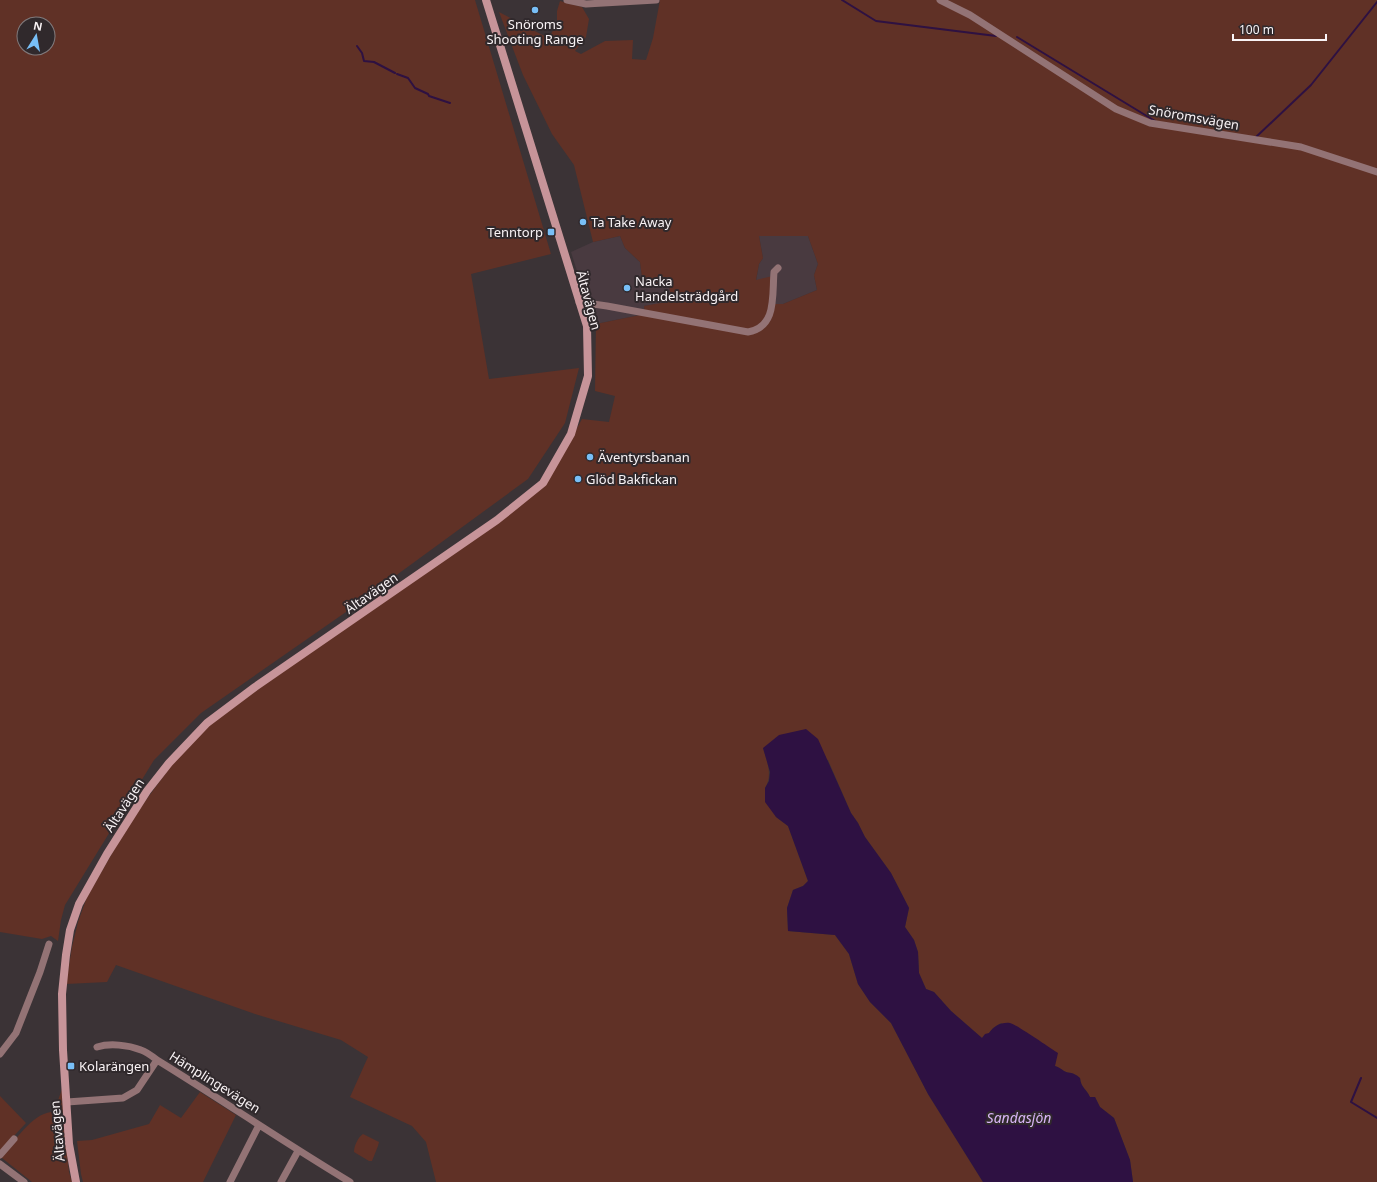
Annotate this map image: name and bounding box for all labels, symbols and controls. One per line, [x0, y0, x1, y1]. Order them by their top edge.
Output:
marker: Snöroms Shooting Range [530, 5, 540, 15]
place label: Snöroms Shooting Range [486, 15, 584, 48]
north arrow [16, 16, 56, 56]
scale bar [1233, 16, 1326, 42]
text: N [32, 17, 44, 34]
text: 100 m [1239, 21, 1274, 38]
street label: Snöromsvägen [1147, 100, 1241, 134]
place label: Ta Take Away [591, 213, 672, 231]
marker: Ta Take Away [578, 217, 588, 227]
place label: Tenntorp [487, 223, 543, 241]
marker: Tenntorp [546, 227, 556, 237]
street label: Ältavägen [572, 268, 606, 332]
place label: Nacka Handelsträdgård [635, 272, 738, 305]
marker: Nacka Handelsträdgård [622, 283, 632, 293]
place label: Äventyrsbanan [598, 448, 690, 466]
marker: Äventyrsbanan [585, 452, 595, 462]
place label: Glöd Bakfickan [586, 470, 677, 488]
marker: Glöd Bakfickan [573, 474, 583, 484]
street label: Ältavägen [341, 568, 401, 618]
street label: Ältavägen [100, 775, 148, 835]
street label: Hämplingevägen [166, 1047, 264, 1117]
place label: Kolarängen [79, 1057, 149, 1075]
marker: Kolarängen [66, 1061, 76, 1071]
street label: Ältavägen [45, 1100, 69, 1162]
water label: Sandasjön [987, 1108, 1051, 1127]

